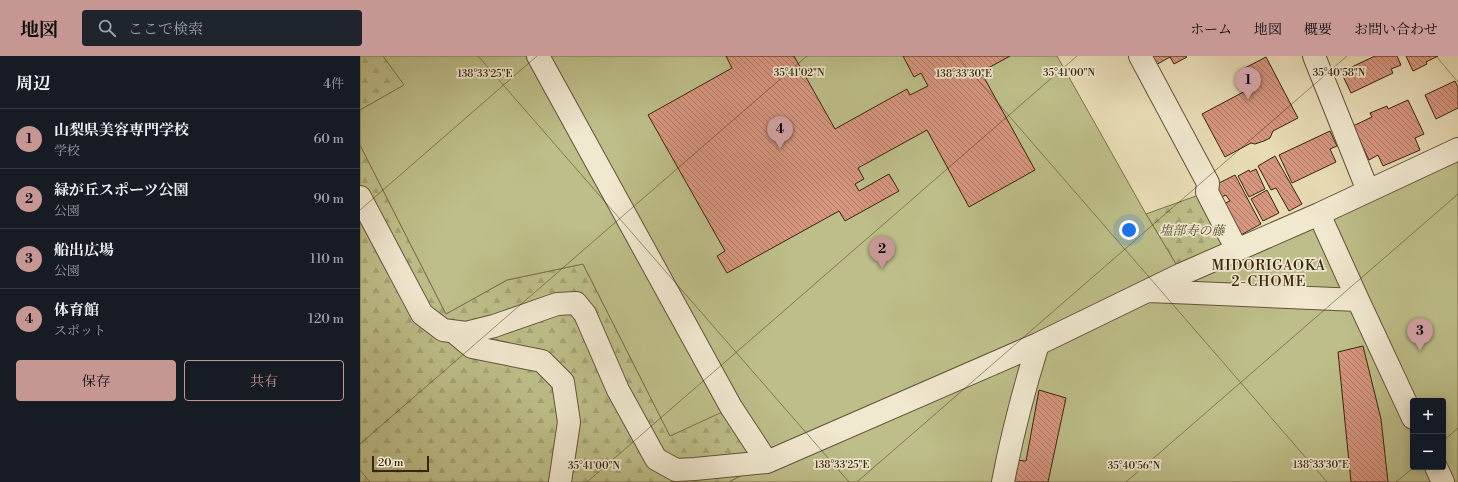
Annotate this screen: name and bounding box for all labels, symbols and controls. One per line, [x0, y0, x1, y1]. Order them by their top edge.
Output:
search box [82, 10, 362, 46]
icon: search [96, 17, 118, 39]
text: 地図 [20, 18, 58, 42]
text: ここで検索 [128, 20, 203, 39]
text: ホーム [1190, 21, 1232, 39]
text: 地図 [1254, 21, 1282, 39]
text: 概要 [1304, 21, 1332, 39]
text: お問い合わせ [1354, 21, 1438, 39]
text: 35°41'02"N [774, 67, 825, 79]
text: 35°41'00"N [1043, 67, 1095, 79]
pin: 1 [1235, 67, 1261, 100]
text: 35°40'58"N [1313, 67, 1366, 79]
text: 138°33'25"E [458, 68, 513, 80]
text: 138°33'30"E [936, 68, 992, 80]
text: 周辺 [16, 73, 50, 95]
text: 4件 [323, 76, 344, 92]
pin: 4 [767, 116, 793, 149]
text: 山梨県美容専門学校 [54, 121, 189, 140]
text: 1 [26, 131, 32, 147]
text: 60 m [313, 131, 344, 147]
text: 学校 [54, 143, 80, 159]
text: 緑が丘スポーツ公園 [54, 181, 188, 200]
text: 2 [25, 191, 33, 207]
text: 90 m [313, 191, 344, 207]
text: 公園 [54, 203, 80, 219]
your location [1119, 220, 1139, 240]
park label: 塩部寿の藤 [1159, 223, 1226, 239]
pin: 2 [869, 236, 895, 269]
text: 船出広場 [54, 241, 114, 260]
text: 3 [25, 251, 33, 267]
text: 110 m [310, 251, 344, 267]
district label: MIDORIGAOKA 2-CHOME [1212, 257, 1326, 291]
text: 公園 [54, 263, 80, 279]
text: 体育館 [54, 301, 99, 320]
text: 4 [25, 311, 33, 327]
text: 120 m [308, 311, 344, 327]
pin: 3 [1407, 318, 1433, 351]
text: スポット [54, 323, 106, 339]
button: 保存 [16, 360, 176, 401]
button: 共有 [184, 360, 344, 401]
map controls [1410, 398, 1446, 470]
button: + [1410, 398, 1446, 434]
button: − [1410, 434, 1446, 470]
scale bar [372, 454, 429, 473]
text: 20 m [378, 456, 403, 470]
text: 138°33'25"E [815, 459, 870, 471]
text: 138°33'30"E [1293, 459, 1349, 471]
text: 35°41'00"N [568, 460, 620, 472]
text: 35°40'56"N [1108, 460, 1161, 472]

